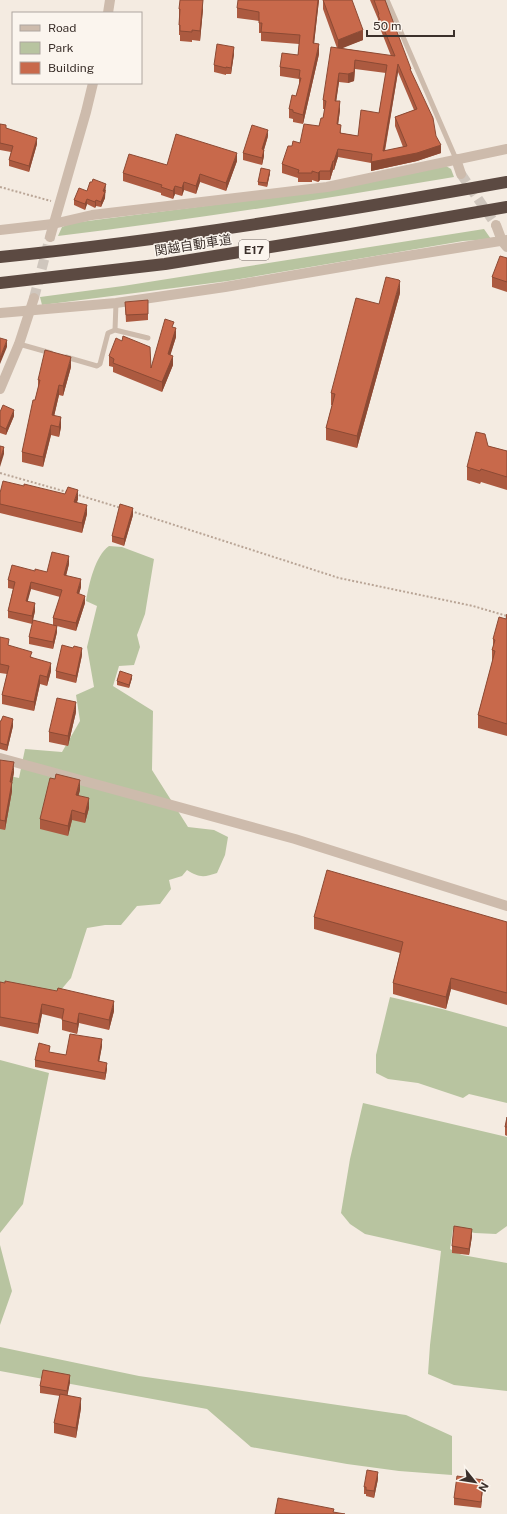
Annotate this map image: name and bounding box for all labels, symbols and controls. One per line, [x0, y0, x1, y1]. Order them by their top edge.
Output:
legend [12, 12, 142, 84]
scale bar [367, 12, 454, 38]
text: 50 m [373, 19, 401, 33]
text: Road [48, 21, 76, 35]
text: Park [48, 41, 74, 55]
text: Building [48, 61, 94, 75]
street label: 関越自動車道 [153, 231, 233, 259]
road number: E17 [239, 240, 269, 260]
north arrow [455, 1462, 495, 1502]
text: N [476, 1480, 491, 1494]

